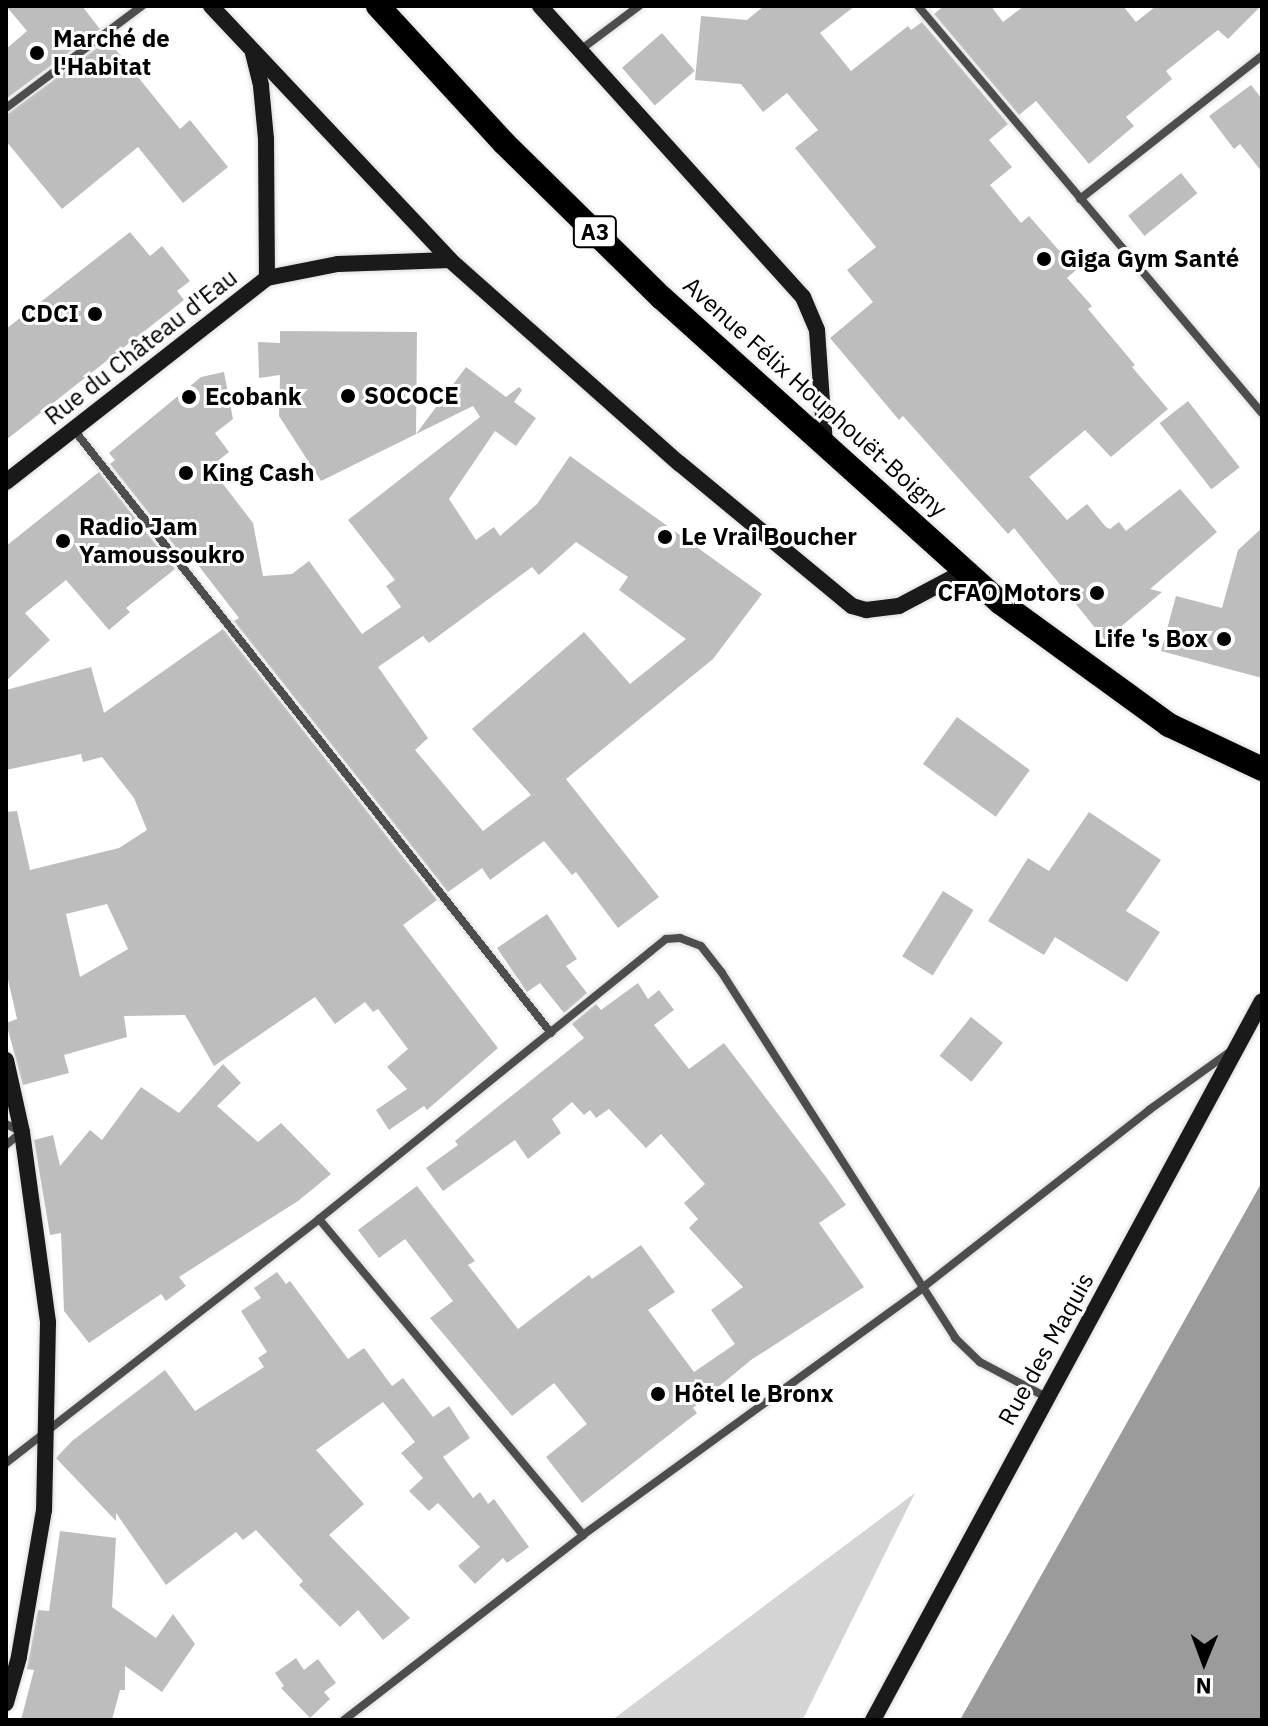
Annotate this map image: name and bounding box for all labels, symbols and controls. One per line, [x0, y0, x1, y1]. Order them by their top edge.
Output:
place label: Marché de l'Habitat [53, 25, 170, 81]
marker: Marché de l'Habitat [28, 44, 46, 62]
road number: A3 [571, 214, 619, 250]
place label: Giga Gym Santé [1060, 245, 1239, 273]
marker: Giga Gym Santé [1035, 250, 1053, 268]
street label: Rue du Château d'Eau [39, 263, 243, 431]
street label: Avenue Félix Houphouët-Boigny [677, 271, 953, 523]
place label: CDCI [21, 300, 79, 328]
marker: CDCI [86, 305, 104, 323]
place label: SOCOCE [364, 382, 459, 410]
place label: Ecobank [205, 383, 302, 411]
marker: SOCOCE [339, 387, 357, 405]
marker: Ecobank [180, 388, 198, 406]
place label: King Cash [202, 459, 314, 487]
marker: King Cash [177, 464, 195, 482]
place label: Radio Jam Yamoussoukro [79, 513, 245, 569]
place label: Le Vrai Boucher [681, 523, 857, 551]
marker: Le Vrai Boucher [656, 528, 674, 546]
marker: Radio Jam Yamoussoukro [54, 532, 72, 550]
place label: CFAO Motors [937, 579, 1081, 607]
marker: CFAO Motors [1088, 584, 1106, 602]
place label: Life 's Box [1094, 625, 1208, 653]
marker: Life 's Box [1215, 630, 1233, 648]
street label: Rue des Maquis [992, 1268, 1100, 1430]
place label: Hôtel le Bronx [674, 1380, 834, 1408]
marker: Hôtel le Bronx [649, 1385, 667, 1403]
north arrow [1164, 1622, 1244, 1702]
text: N [1195, 1672, 1212, 1701]

